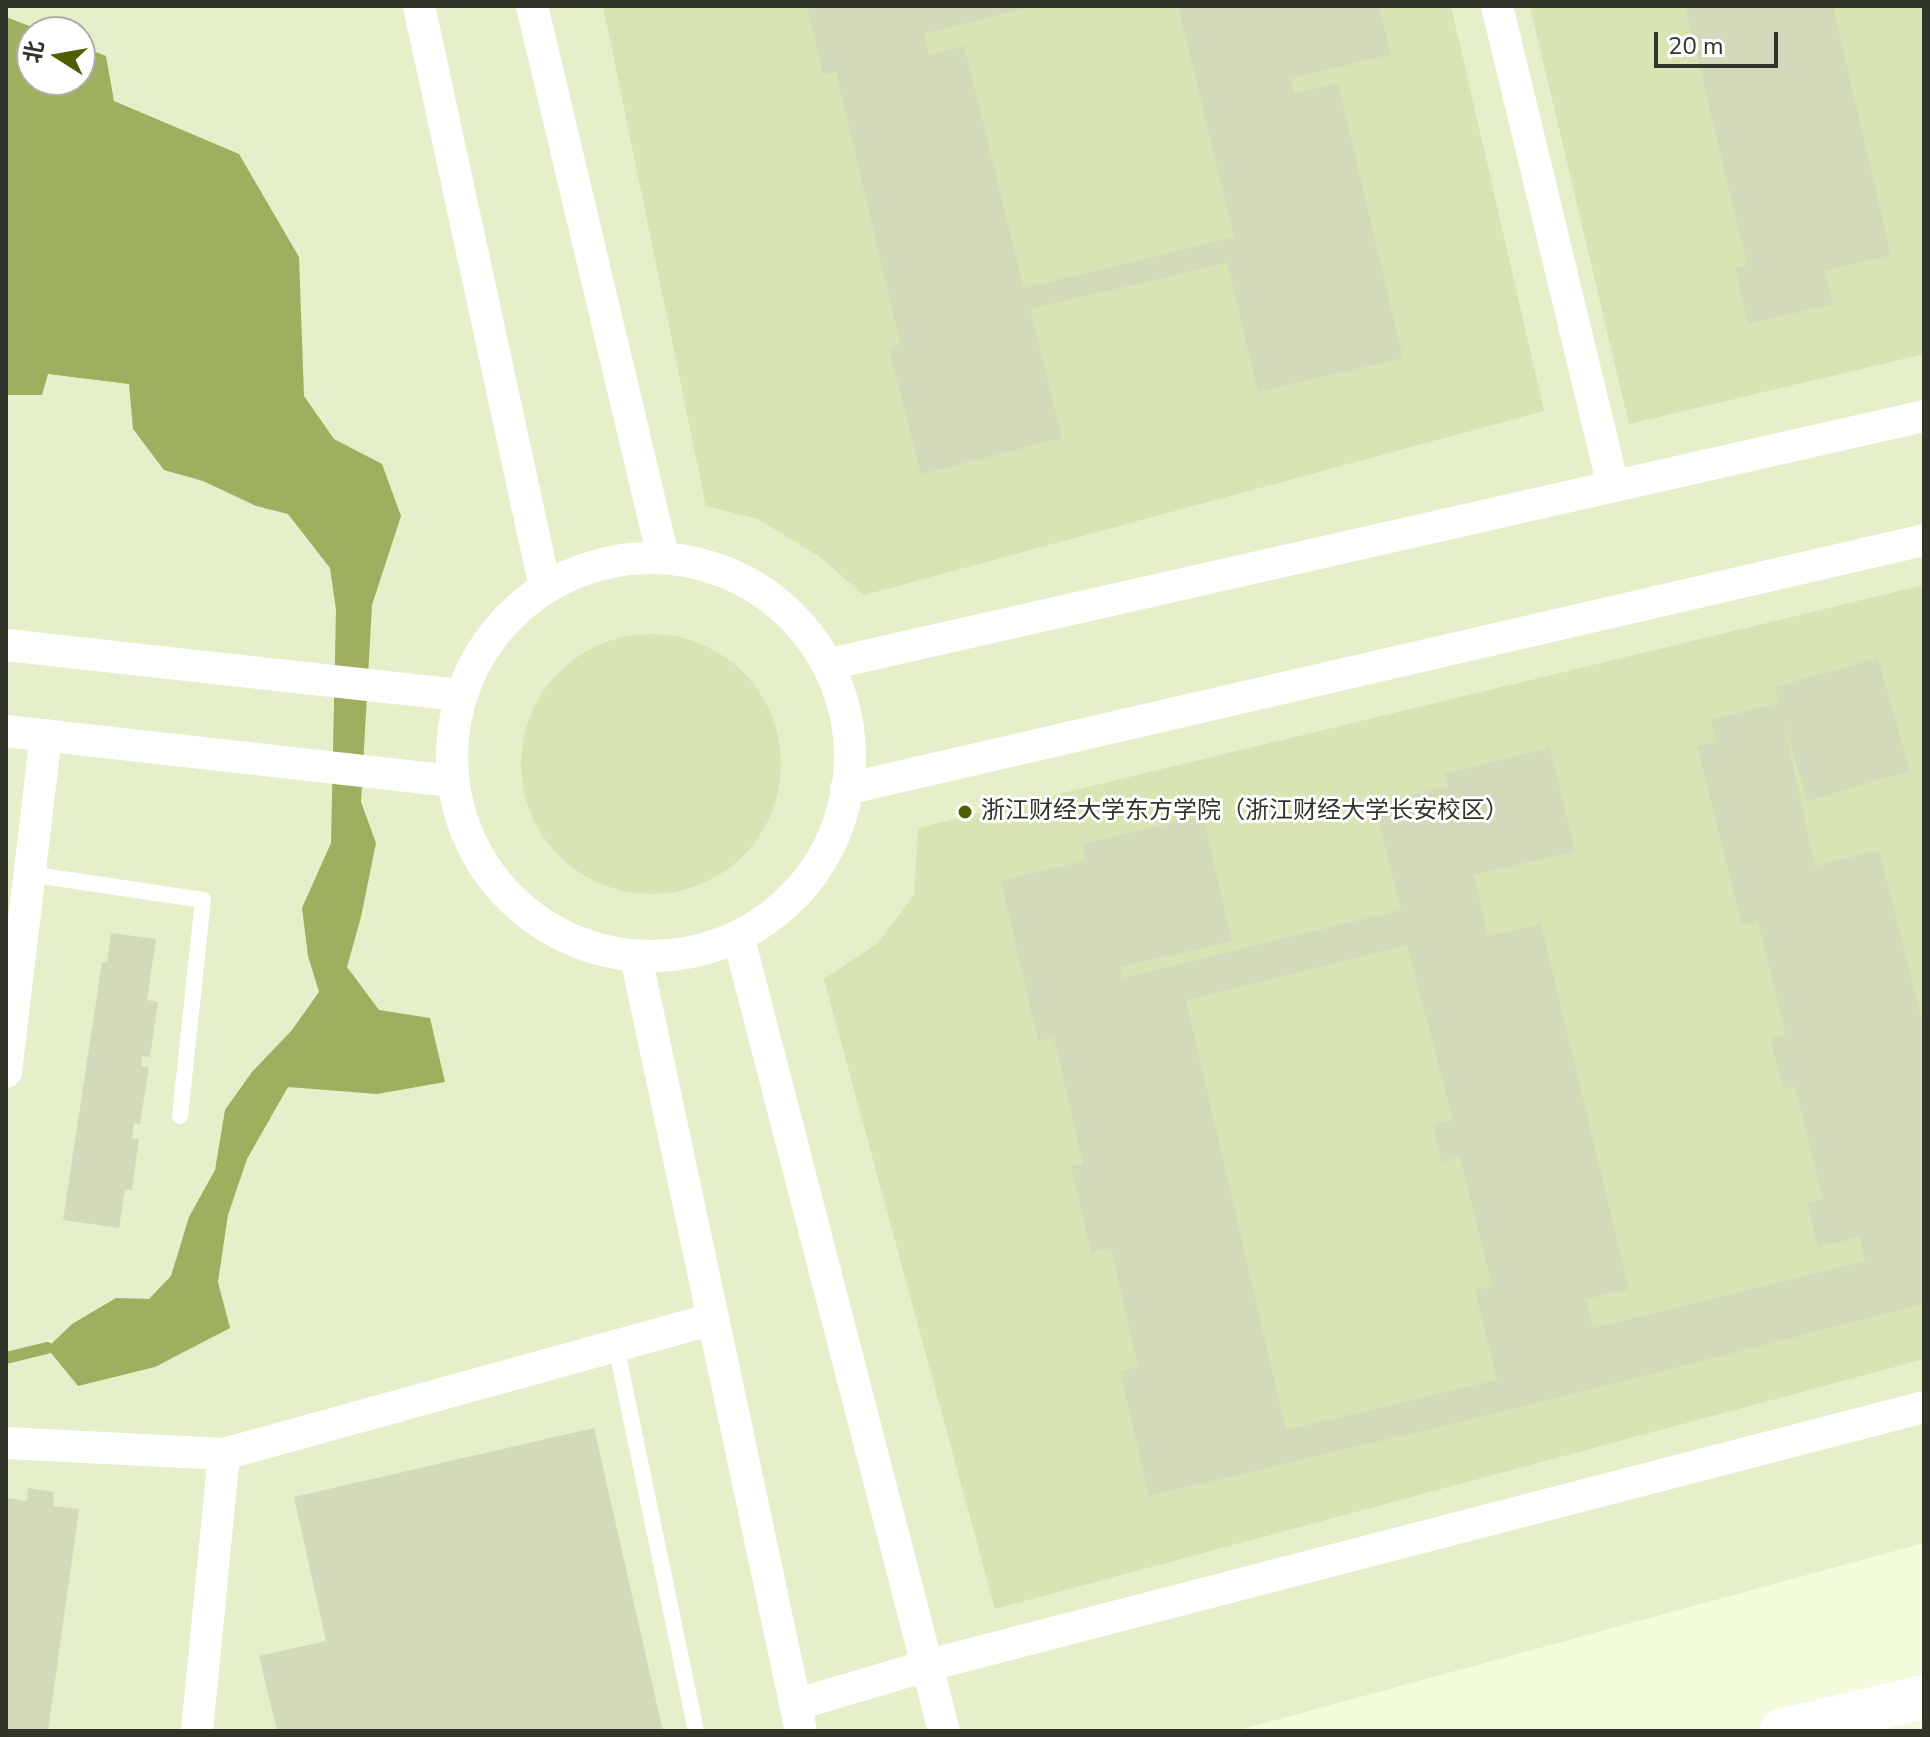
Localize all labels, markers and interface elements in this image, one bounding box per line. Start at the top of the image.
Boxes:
north arrow [16,16,96,96]
scale bar [1658,16,1782,66]
text: 20 m [1668,30,1724,62]
text: 北 [18,38,51,65]
place label: 浙江财经大学东方学院（浙江财经大学长安校区） [981,798,1509,826]
marker: 浙江财经大学东方学院（浙江财经大学长安校区） [956,803,974,821]

